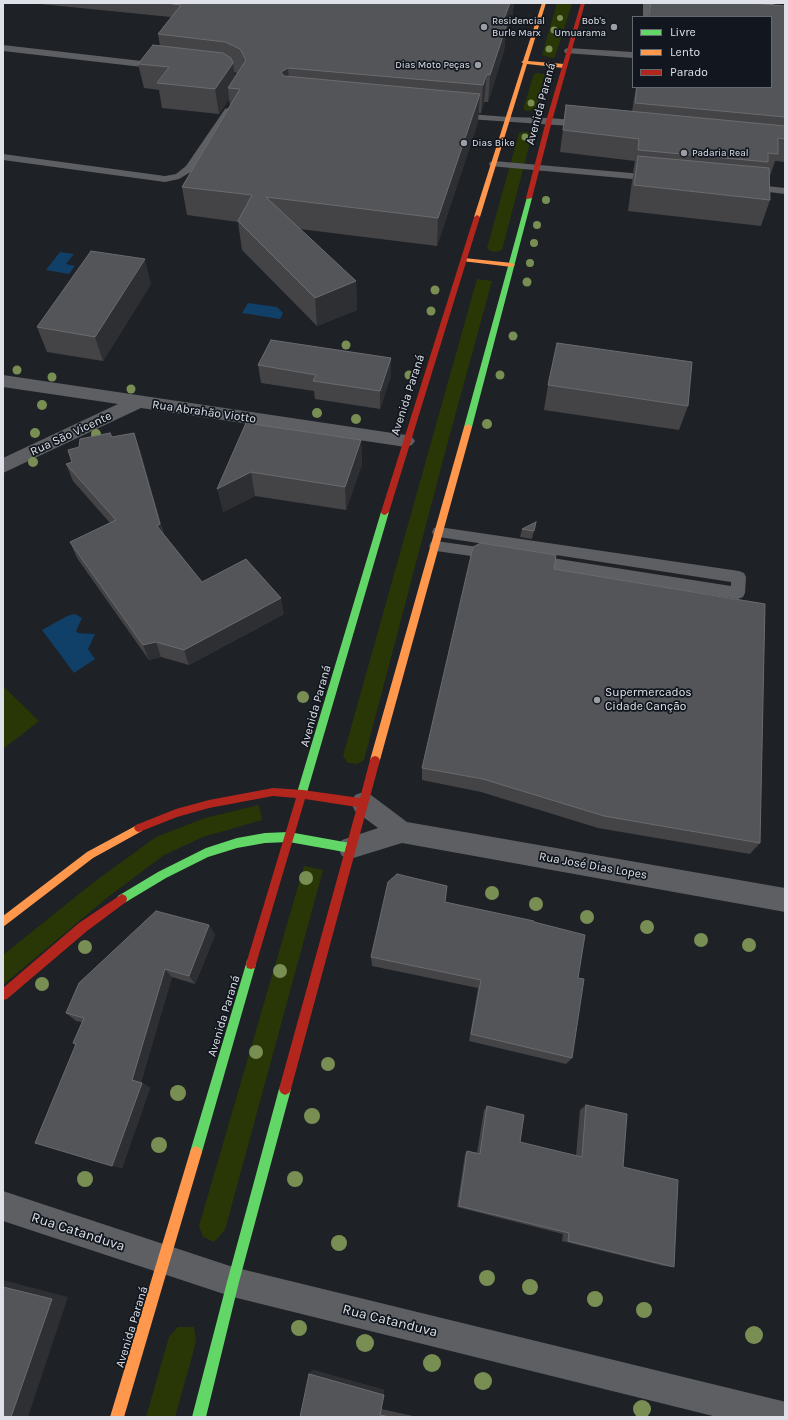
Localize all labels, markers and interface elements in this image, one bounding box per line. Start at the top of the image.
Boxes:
place label: Residencial Burle Marx [492,15,545,38]
place label: Bob's Umuarama [555,15,606,38]
legend [632,16,772,88]
marker: Residencial Burle Marx [479,22,489,32]
marker: Bob's Umuarama [609,22,619,32]
text: Livre [670,25,696,39]
text: Lento [670,45,700,59]
place label: Dias Moto Peças [395,59,470,71]
marker: Dias Moto Peças [473,60,483,70]
street label: Avenida Paraná [523,61,559,147]
text: Parado [670,65,708,79]
place label: Dias Bike [472,137,515,149]
marker: Dias Bike [459,138,469,148]
place label: Padaria Real [692,147,749,159]
marker: Padaria Real [679,148,689,158]
street label: Avenida Paraná [388,353,428,437]
street label: Rua Abrahão Viotto [151,398,257,426]
street label: Rua São Vicente [28,409,114,459]
street label: Avenida Paraná [297,664,335,748]
place label: Supermercados Cidade Canção [605,686,692,714]
marker: Supermercados Cidade Canção [592,695,602,705]
street label: Rua José Dias Lopes [538,849,648,883]
street label: Avenida Paraná [205,974,243,1058]
street label: Rua Catanduva [29,1209,127,1255]
street label: Avenida Paraná [113,1285,151,1369]
street label: Rua Catanduva [341,1301,439,1341]

